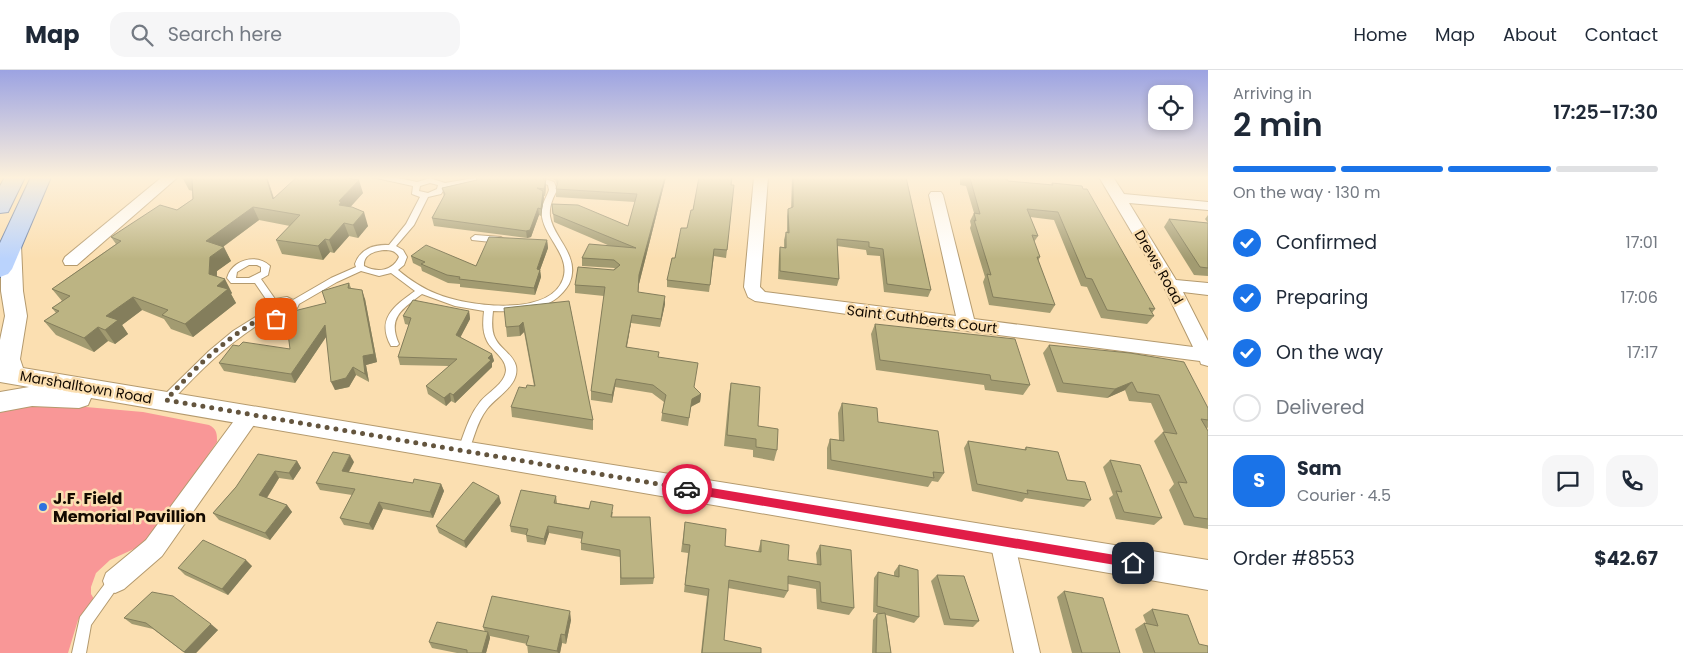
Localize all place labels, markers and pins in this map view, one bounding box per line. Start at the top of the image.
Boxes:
pin [255,298,297,340]
place label: J.F. Field Memorial Pavillion [53,487,206,528]
marker: J.F. Field Memorial Pavillion [37,501,49,513]
pin [1112,542,1154,584]

